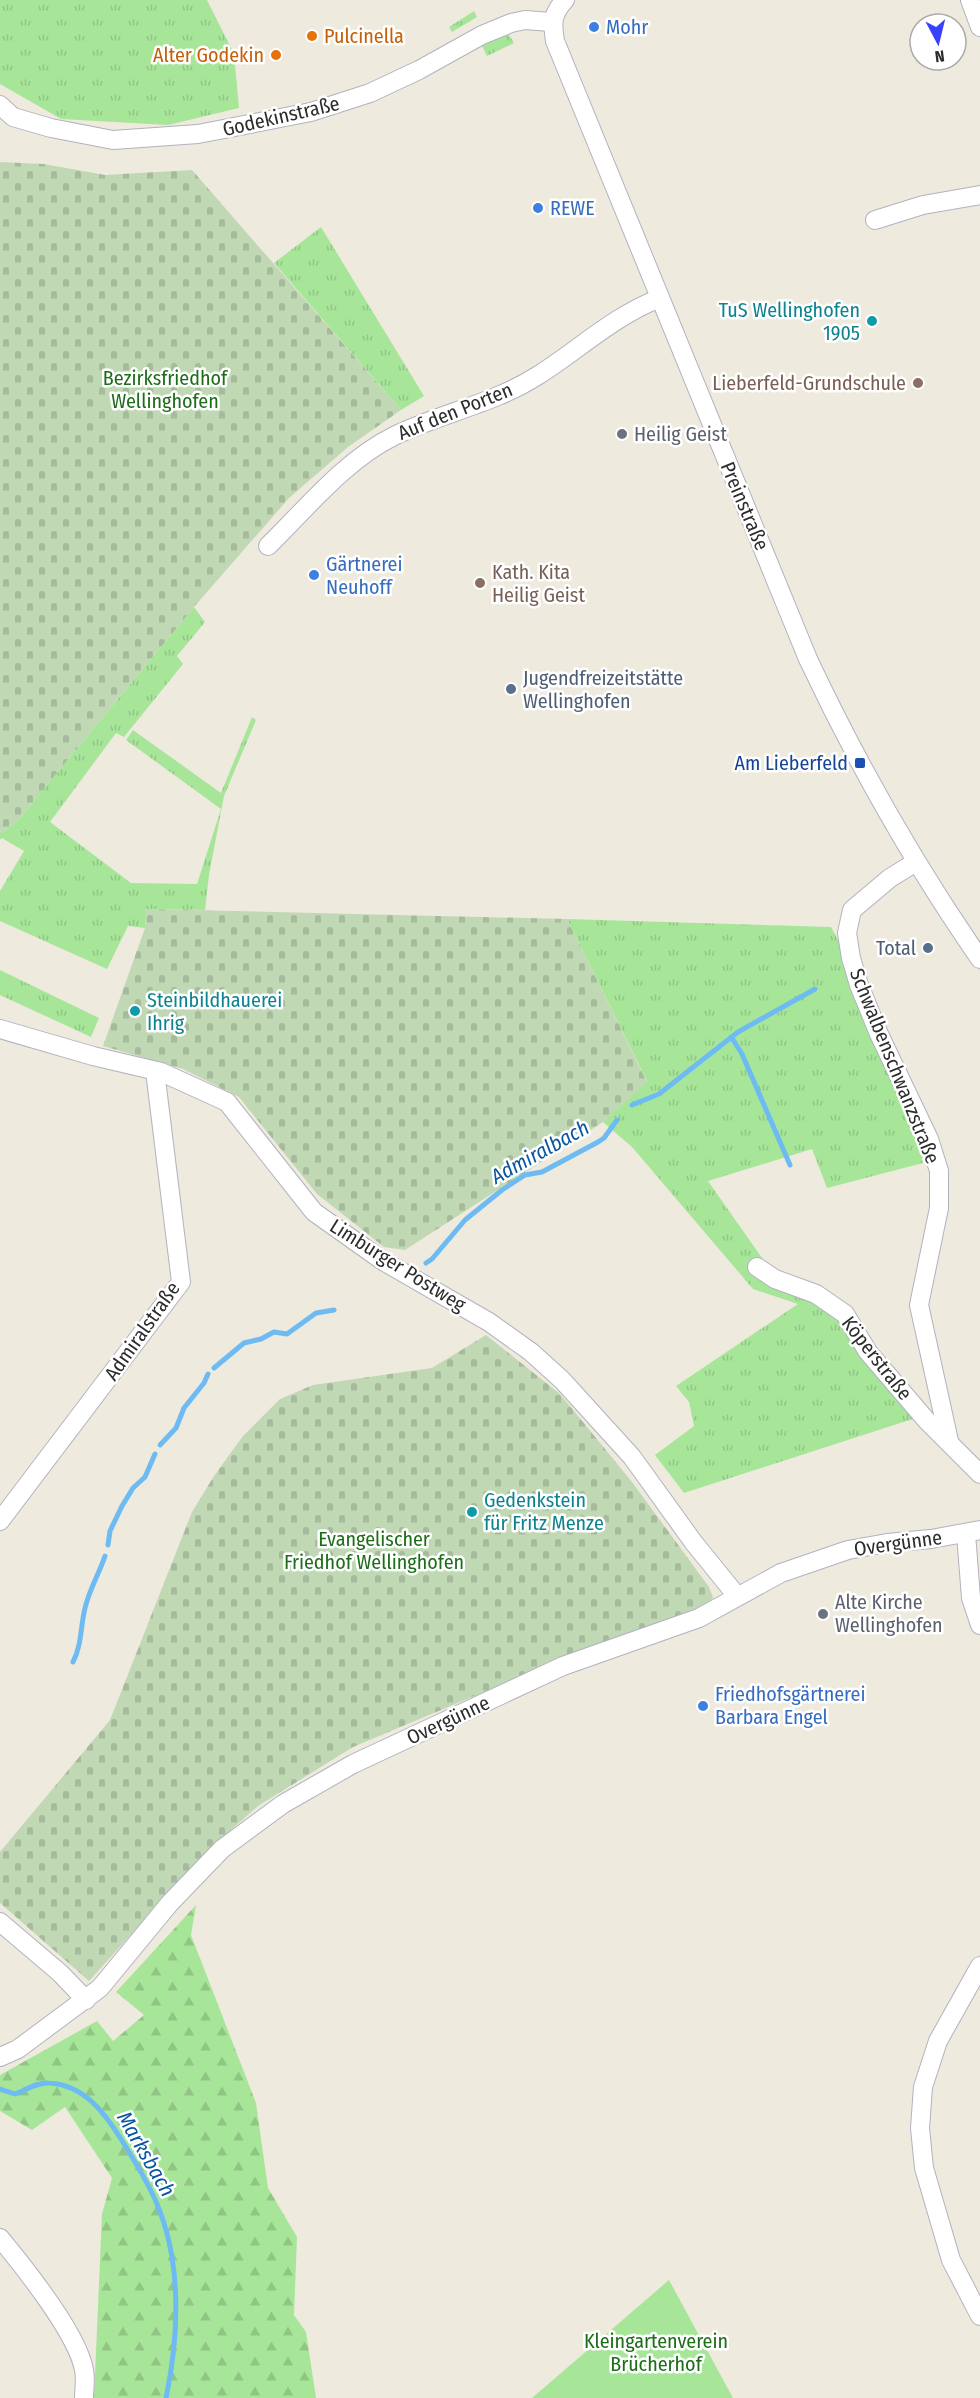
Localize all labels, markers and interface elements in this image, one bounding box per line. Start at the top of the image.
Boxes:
north arrow [908,12,968,72]
place label: Mohr [606,15,648,39]
marker: Mohr [587,20,601,34]
place label: Pulcinella [324,24,404,48]
marker: Pulcinella [305,29,319,43]
place label: Alter Godekin [153,43,264,67]
text: N [934,46,946,66]
marker: Alter Godekin [269,48,283,62]
street label: Godekinstraße [220,91,342,141]
place label: REWE [550,196,595,220]
marker: REWE [531,201,545,215]
place label: TuS Wellinghofen 1905 [719,298,860,345]
marker: TuS Wellinghofen 1905 [865,314,879,328]
park label: Bezirksfriedhof Wellinghofen [103,366,229,413]
place label: Lieberfeld-Grundschule [712,371,906,395]
marker: Lieberfeld-Grundschule [911,376,925,390]
street label: Auf den Porten [394,377,516,445]
place label: Heilig Geist [634,422,727,446]
marker: Heilig Geist [615,427,629,441]
street label: Preinstraße [716,458,774,554]
place label: Gärtnerei Neuhoff [326,552,403,599]
place label: Kath. Kita Heilig Geist [492,560,585,607]
marker: Gärtnerei Neuhoff [307,568,321,582]
marker: Kath. Kita Heilig Geist [473,576,487,590]
place label: Jugendfreizeitstätte Wellinghofen [523,666,683,713]
marker: Jugendfreizeitstätte Wellinghofen [504,682,518,696]
place label: Am Lieberfeld [734,751,848,775]
marker: Am Lieberfeld [853,756,867,770]
place label: Total [876,936,916,960]
marker: Total [921,941,935,955]
street label: Schwalbenschwanzstraße [845,965,945,1167]
place label: Steinbildhauerei Ihrig [147,988,282,1035]
marker: Steinbildhauerei Ihrig [128,1004,142,1018]
water label: Admiralbach [485,1114,594,1190]
street label: Limburger Postweg [326,1214,471,1317]
street label: Admiralstraße [99,1277,185,1385]
street label: Köperstraße [837,1311,917,1405]
place label: Gedenkstein für Fritz Menze [484,1488,604,1535]
marker: Gedenkstein für Fritz Menze [465,1505,479,1519]
street label: Overgünne [852,1525,944,1561]
park label: Evangelischer Friedhof Wellinghofen [284,1527,464,1574]
place label: Alte Kirche Wellinghofen [835,1590,943,1637]
marker: Alte Kirche Wellinghofen [816,1607,830,1621]
place label: Friedhofsgärtnerei Barbara Engel [715,1682,865,1729]
street label: Overgünne [403,1690,493,1750]
marker: Friedhofsgärtnerei Barbara Engel [696,1699,710,1713]
water label: Marksbach [111,2107,181,2201]
park label: Kleingartenverein Brücherhof [584,2329,728,2376]

